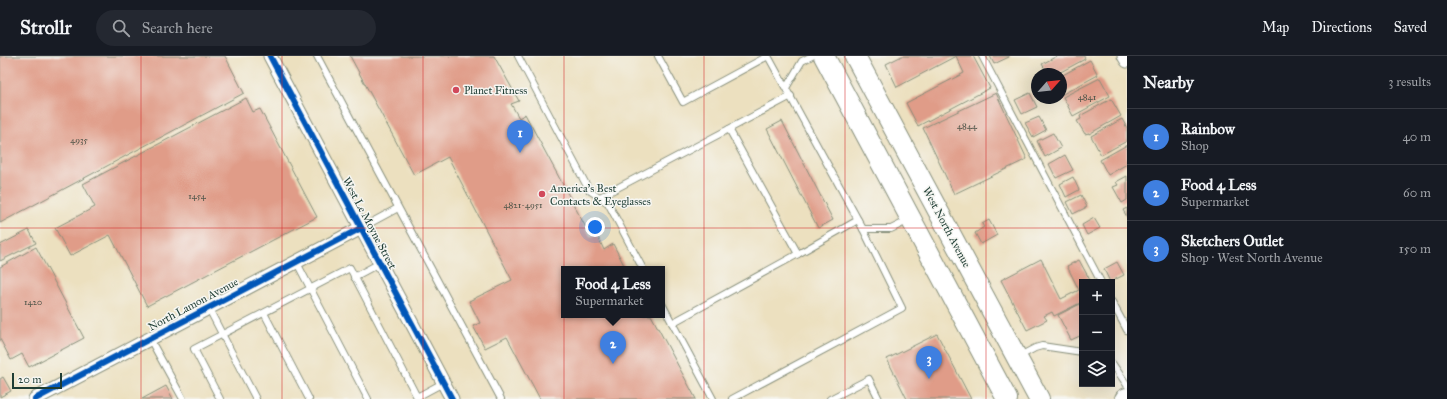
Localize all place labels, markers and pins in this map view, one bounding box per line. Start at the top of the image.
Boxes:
place label: Planet Fitness [464,84,527,97]
marker: Planet Fitness [451,85,461,95]
pin: 1 [507,120,533,153]
place label: America's Best Contacts & Eyeglasses [549,182,651,208]
marker: America's Best Contacts & Eyeglasses [537,189,547,199]
pin: 2 [600,331,626,364]
pin: 3 [916,346,942,379]

